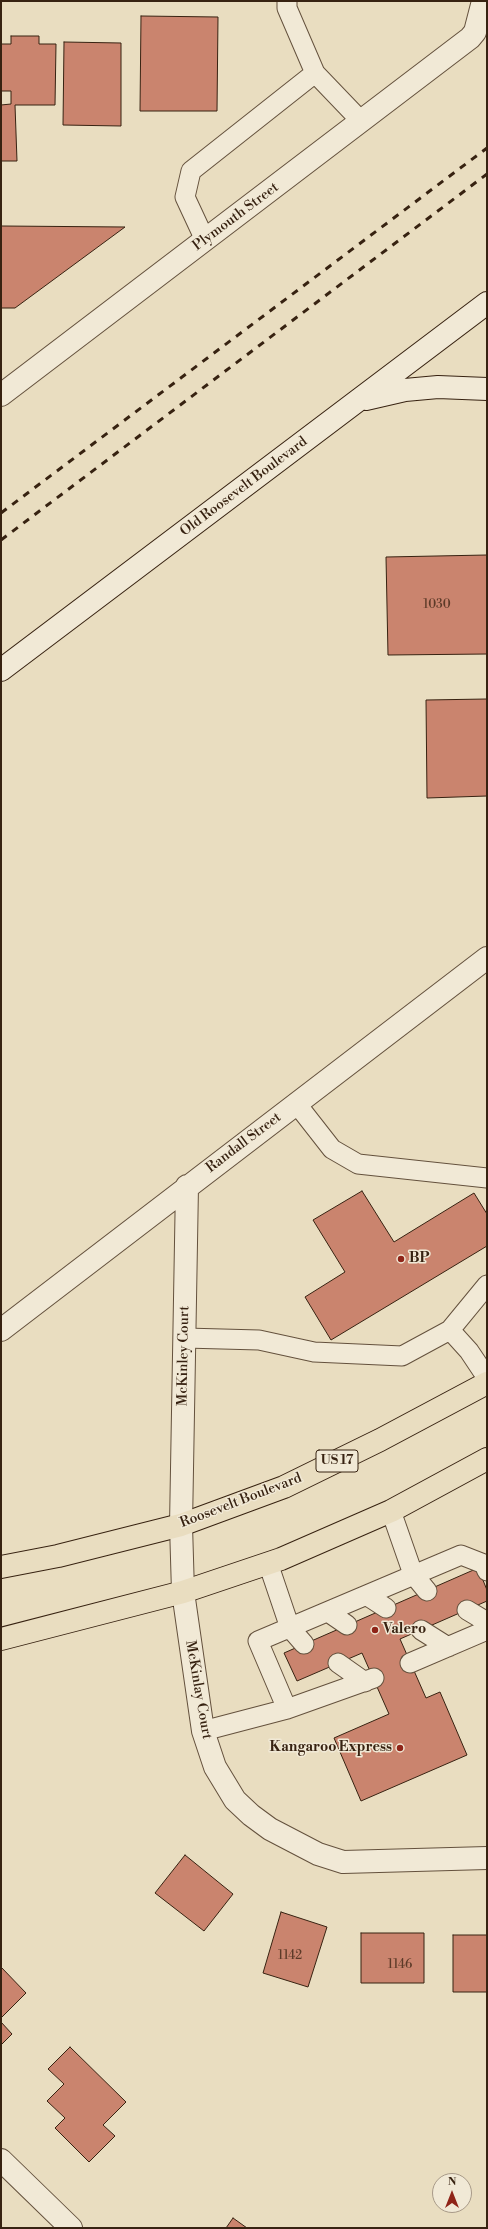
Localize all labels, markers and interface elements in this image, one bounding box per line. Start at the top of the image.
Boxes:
street label: Plymouth Street [190,179,282,255]
street label: Old Roosevelt Boulevard [177,434,311,540]
house number: 1030 [423,598,451,612]
street label: Randall Street [203,1109,285,1177]
place label: BP [409,1251,429,1267]
marker: BP [396,1254,406,1264]
street label: McKinley Court [175,1306,193,1406]
road number: US 17 [316,1450,358,1472]
street label: Roosevelt Boulevard [178,1470,304,1532]
place label: Valero [383,1622,426,1638]
marker: Valero [370,1625,380,1635]
street label: McKinlay Court [181,1639,215,1741]
place label: Kangaroo Express [270,1740,392,1756]
marker: Kangaroo Express [395,1743,405,1753]
house number: 1142 [278,1949,302,1963]
house number: 1146 [388,1958,412,1972]
north arrow [432,2173,472,2213]
text: N [448,2175,456,2189]

